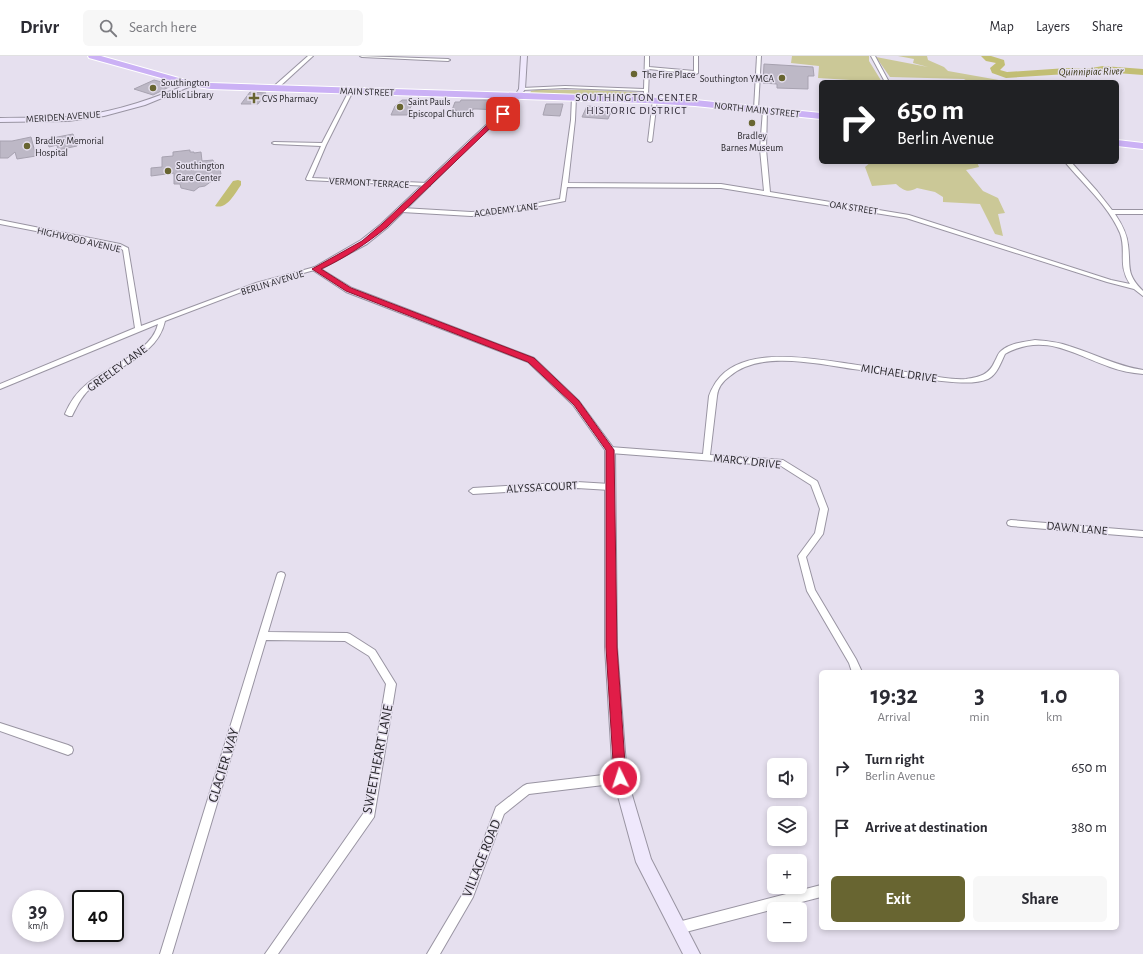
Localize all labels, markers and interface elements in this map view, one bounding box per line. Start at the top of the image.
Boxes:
search box [83,10,363,46]
icon: search [97,17,119,39]
text: Drivr [20,18,59,37]
text: Search here [129,20,197,35]
text: Map [989,20,1014,34]
text: Layers [1036,20,1070,34]
text: Share [1092,20,1123,34]
water label: Quinnipiac River [1059,65,1124,79]
marker: The Fire Place [629,69,639,79]
place label: The Fire Place [642,70,696,80]
marker: Southington YMCA [777,73,787,83]
place label: Southington YMCA [700,74,774,84]
place label: Southington Public Library [161,78,214,100]
marker: Southington Public Library [148,83,158,93]
street label: MAIN STREET [340,86,394,98]
district label: SOUTHINGTON CENTER HISTORIC DISTRICT [575,92,699,116]
marker: CVS Pharmacy [249,93,259,103]
place label: CVS Pharmacy [262,94,319,104]
icon: right [831,96,883,148]
place label: Saint Pauls Episcopal Church [408,97,474,119]
pin [486,97,520,131]
text: 650 m [897,97,964,125]
street label: NORTH MAIN STREET [714,101,800,119]
marker: Saint Pauls Episcopal Church [395,102,405,112]
icon: arrive [492,103,514,125]
street label: MERIDEN AVENUE [25,109,101,125]
marker: Bradley Barnes Museum [747,118,757,128]
text: Berlin Avenue [897,130,994,148]
place label: Bradley Barnes Museum [721,131,783,153]
place label: Bradley Memorial Hospital [35,136,104,158]
marker: Bradley Memorial Hospital [22,141,32,151]
place label: Southington Care Center [176,161,224,183]
marker: Southington Care Center [163,166,173,176]
street label: VERMONT TERRACE [329,176,409,190]
street label: OAK STREET [829,199,879,217]
street label: ACADEMY LANE [474,201,539,219]
street label: HIGHWOOD AVENUE [36,225,122,255]
street label: BERLIN AVENUE [240,269,305,297]
street label: GREELEY LANE [85,342,149,394]
street label: MICHAEL DRIVE [860,362,938,384]
street label: MARCY DRIVE [713,452,781,471]
street label: ALYSSA COURT [506,479,578,495]
street label: DAWN LANE [1046,519,1108,537]
text: 19:32 [870,684,918,708]
text: 3 [974,684,985,708]
text: 1.0 [1041,684,1068,708]
street label: SWEETHEART LANE [361,703,395,815]
text: Arrival [877,711,911,724]
text: min [969,711,990,724]
text: km [1046,711,1062,724]
street label: GLACIER WAY [206,726,242,804]
text: Turn right [865,752,924,767]
position arrow [599,757,641,799]
icon: right [831,757,853,779]
map controls [767,758,807,942]
button: sound [767,758,807,798]
text: 650 m [1071,760,1107,775]
text: Berlin Avenue [865,770,935,783]
button: layers [767,806,807,846]
icon: arrive [831,817,853,839]
street label: VILLAGE ROAD [460,818,504,899]
text: Arrive at destination [865,820,988,835]
text: 380 m [1071,820,1107,835]
button: + [767,854,807,894]
button: Exit [831,876,965,922]
button: Share [973,876,1107,922]
speed limit sign: 40 [72,890,124,942]
text: 39 [29,901,47,921]
button: − [767,902,807,942]
text: km/h [28,921,48,931]

